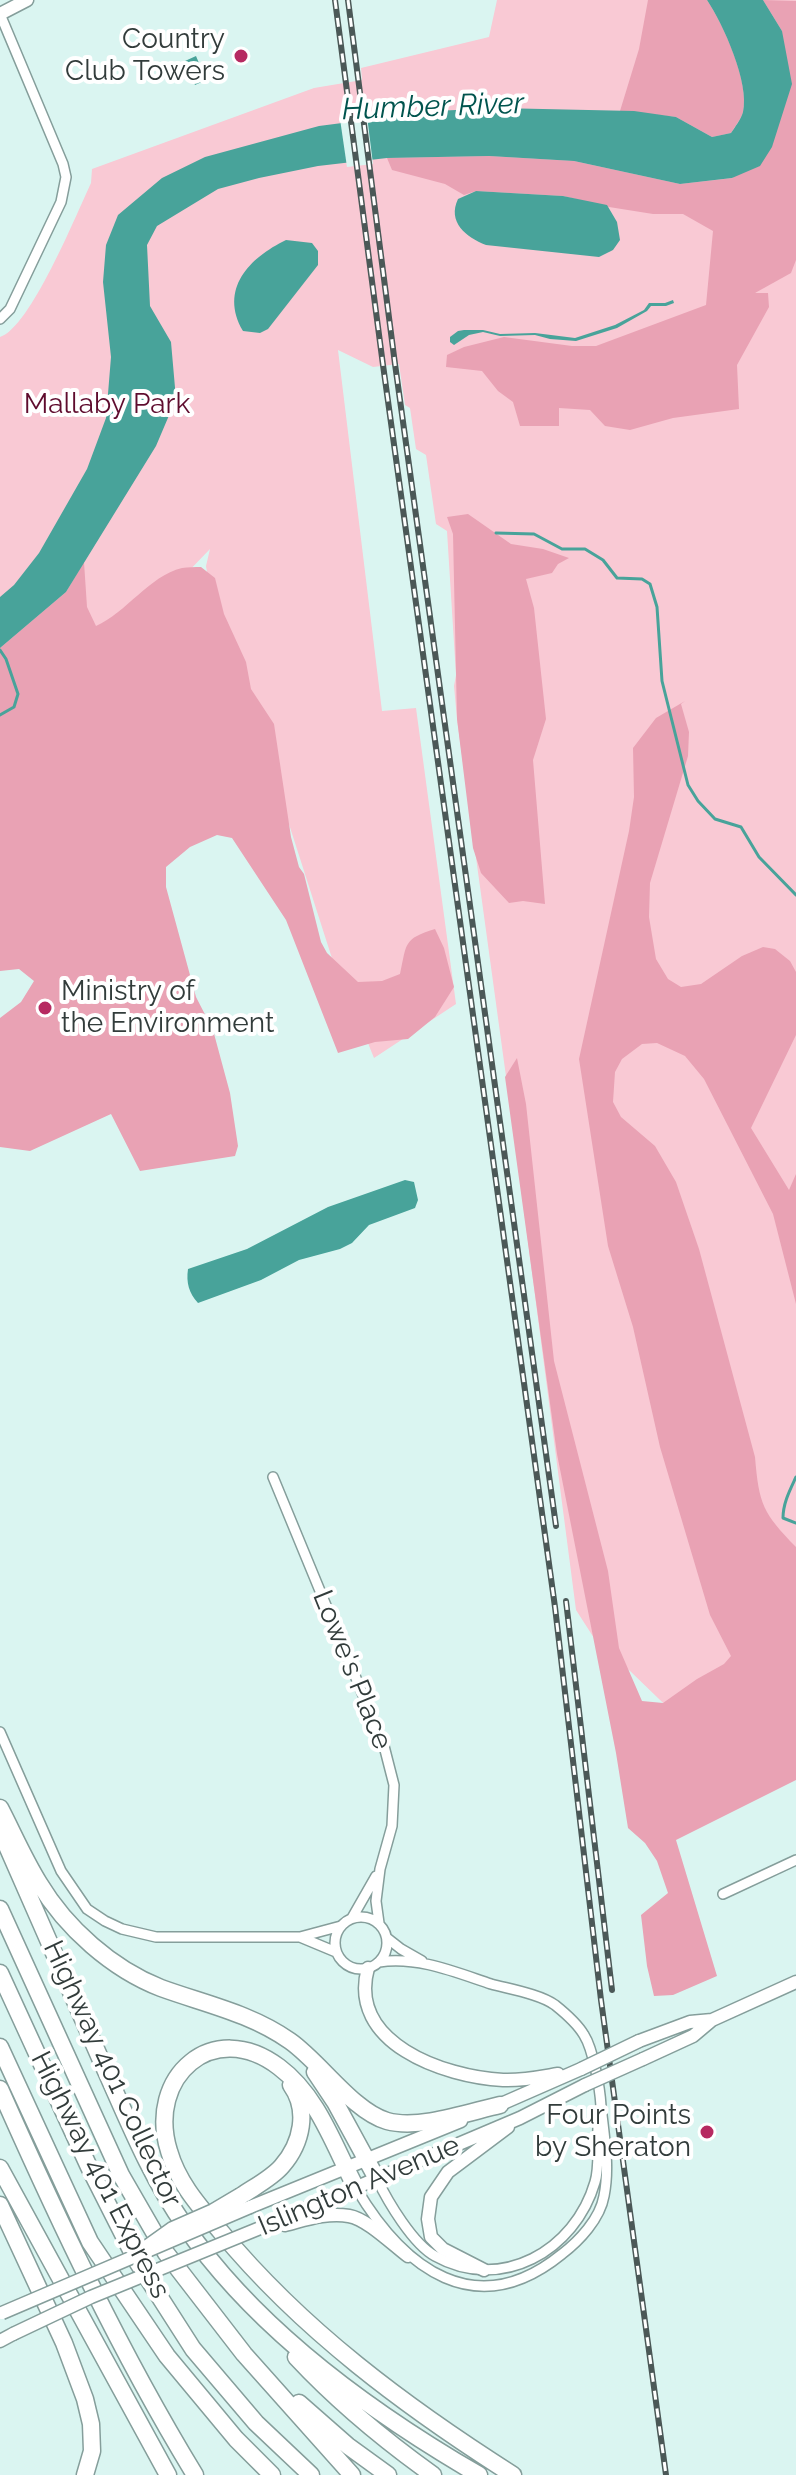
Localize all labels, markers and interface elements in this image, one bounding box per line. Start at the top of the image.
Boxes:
place label: Country Club Towers [65,23,225,89]
marker: Country Club Towers [232,47,250,65]
water label: Humber River [341,86,525,128]
park label: Mallaby Park [24,388,190,422]
place label: Ministry of the Environment [61,975,274,1041]
marker: Ministry of the Environment [36,999,54,1017]
street label: Lowe's Place [305,1586,399,1754]
street label: Highway 401 Collector [36,1936,188,2212]
street label: Highway 401 Express [23,2046,177,2304]
place label: Four Points by Sheraton [535,2099,691,2165]
marker: Four Points by Sheraton [698,2123,716,2141]
street label: Islington Avenue [253,2128,465,2244]

